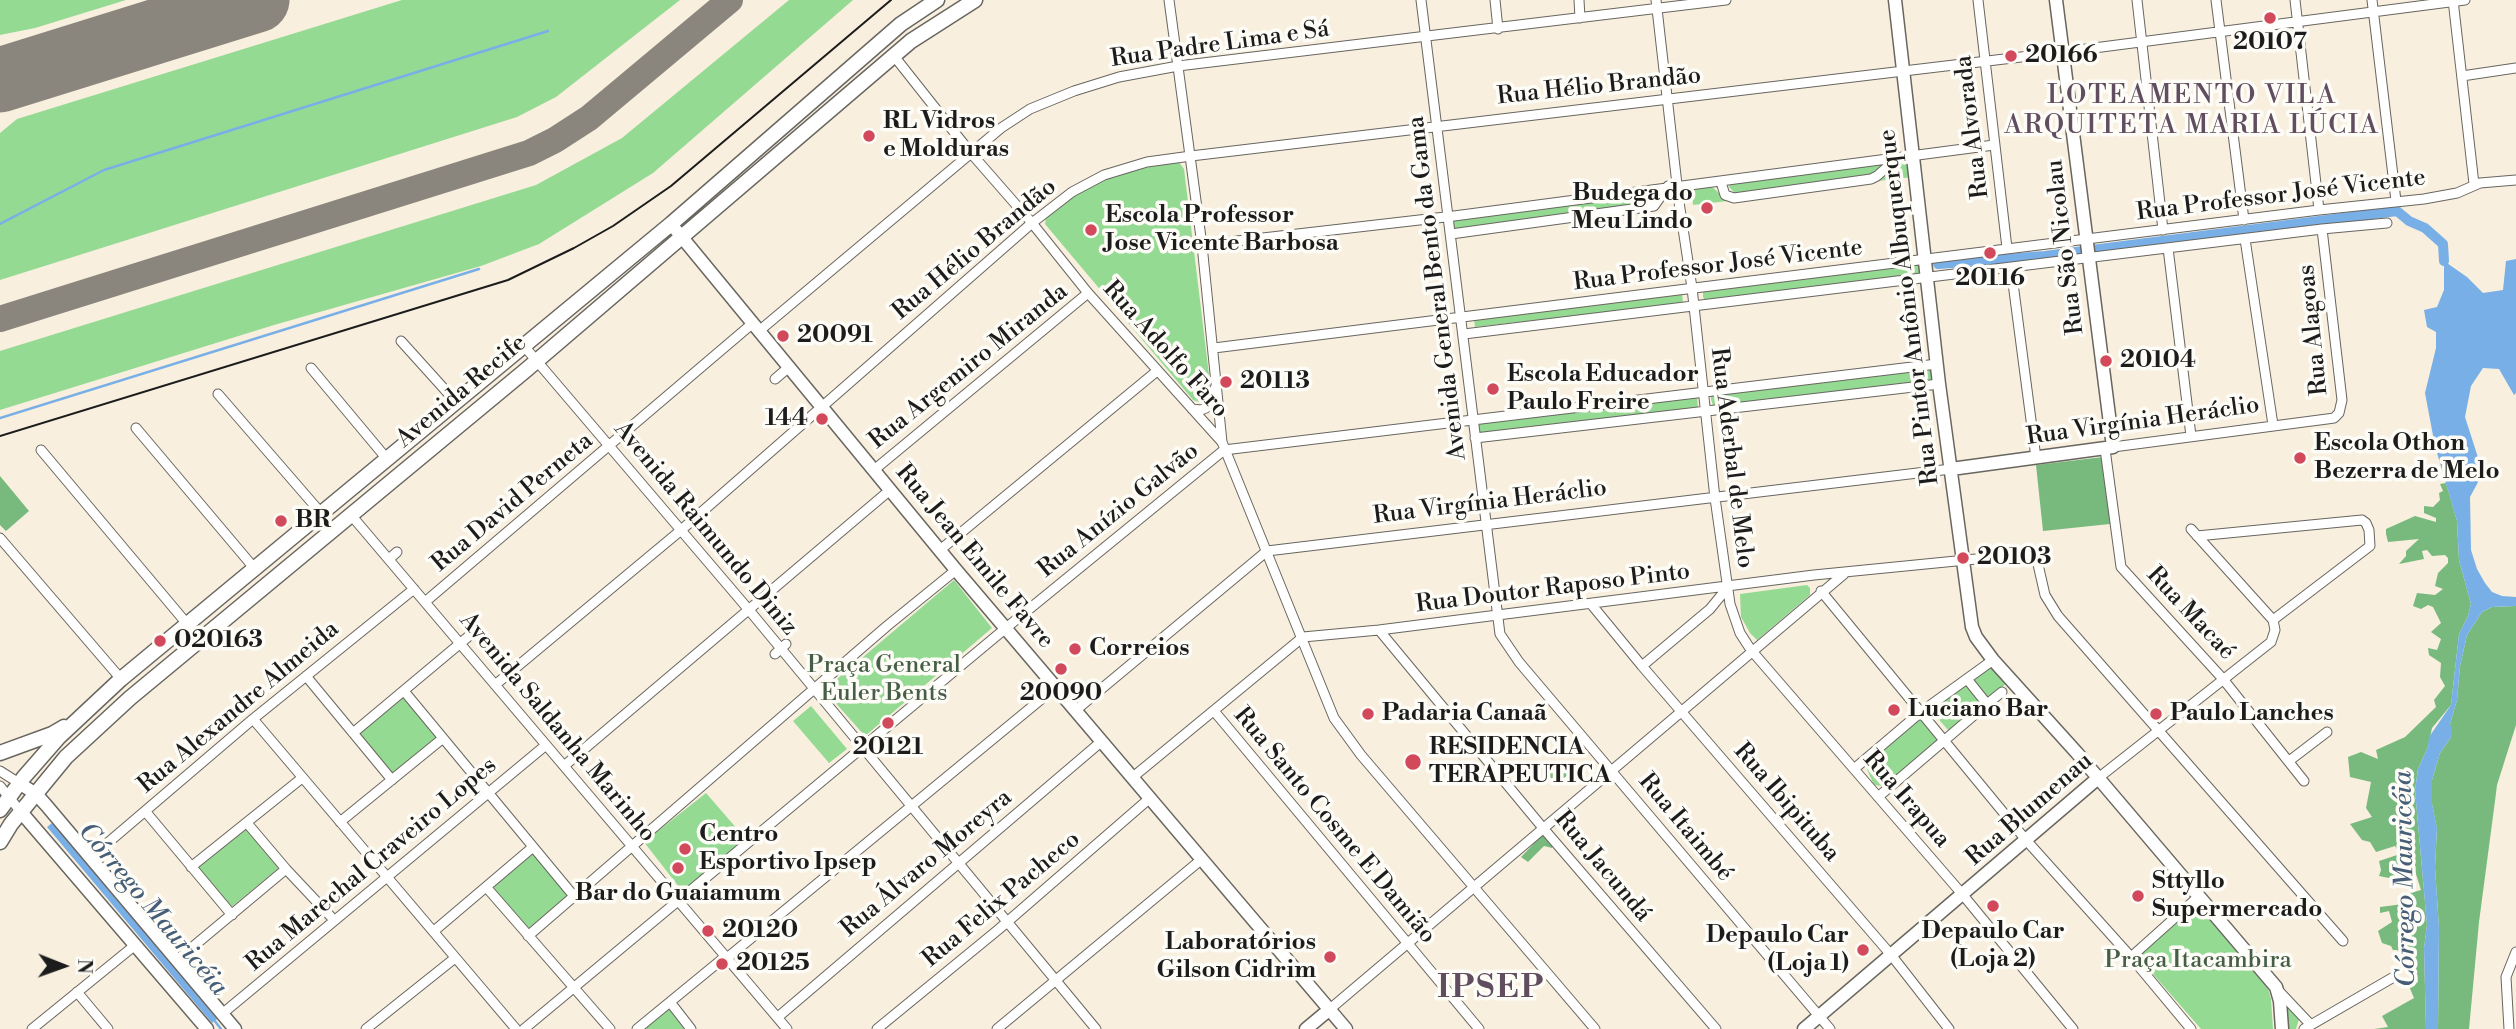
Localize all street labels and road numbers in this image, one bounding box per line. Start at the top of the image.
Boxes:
street label: Rua Padre Lima e Sá [1109,15,1331,75]
street label: Rua Alvorada [1950,54,1996,200]
street label: Rua Hélio Brandão [1496,62,1702,112]
street label: Avenida General Bento da Gama [1403,114,1473,462]
street label: Rua Pintor Antônio Albuquerque [1874,127,1946,487]
street label: Rua São Nicolau [2041,158,2091,336]
street label: Rua Professor José Vicente [2135,164,2427,228]
street label: Rua Hélio Brandão [887,173,1063,327]
street label: Rua Professor José Vicente [1572,234,1864,298]
street label: Rua Alagoas [2293,263,2335,397]
street label: Rua Adolfo Faro [1096,276,1234,424]
street label: Rua Argemiro Miranda [864,278,1074,456]
street label: Avenida Recife [391,329,533,455]
street label: Rua Aderbal de Melo [1703,346,1759,570]
street label: Rua Virgínia Heráclio [2025,391,2261,453]
street label: Avenida Raimundo Diniz [607,416,803,642]
street label: Rua David Perneta [427,427,599,579]
street label: Rua Anízio Galvão [1033,437,1205,585]
street label: Rua Jean Emile Favre [889,459,1059,655]
street label: Rua Virgínia Heráclio [1372,474,1608,532]
street label: Rua Doutor Raposo Pinto [1414,558,1692,620]
street label: Rua Macaé [2140,561,2240,667]
street label: Avenida Saldanha Marinho [453,607,661,849]
street label: Rua Alexandre Almeida [133,616,345,800]
street label: Rua Santo Cosme E Damião [1227,702,1441,950]
street label: Rua Ibipituba [1727,738,1845,868]
street label: Rua Irapua [1856,746,1956,854]
street label: Rua Blumenau [1961,747,2099,873]
street label: Rua Marechal Craveiro Lopes [241,752,503,978]
street label: Rua Itaimbé [1631,768,1739,888]
street label: Rua Álvaro Moreyra [836,784,1018,944]
street label: Rua Jacundá [1547,806,1657,928]
street label: Rua Felix Pacheco [917,826,1087,974]

